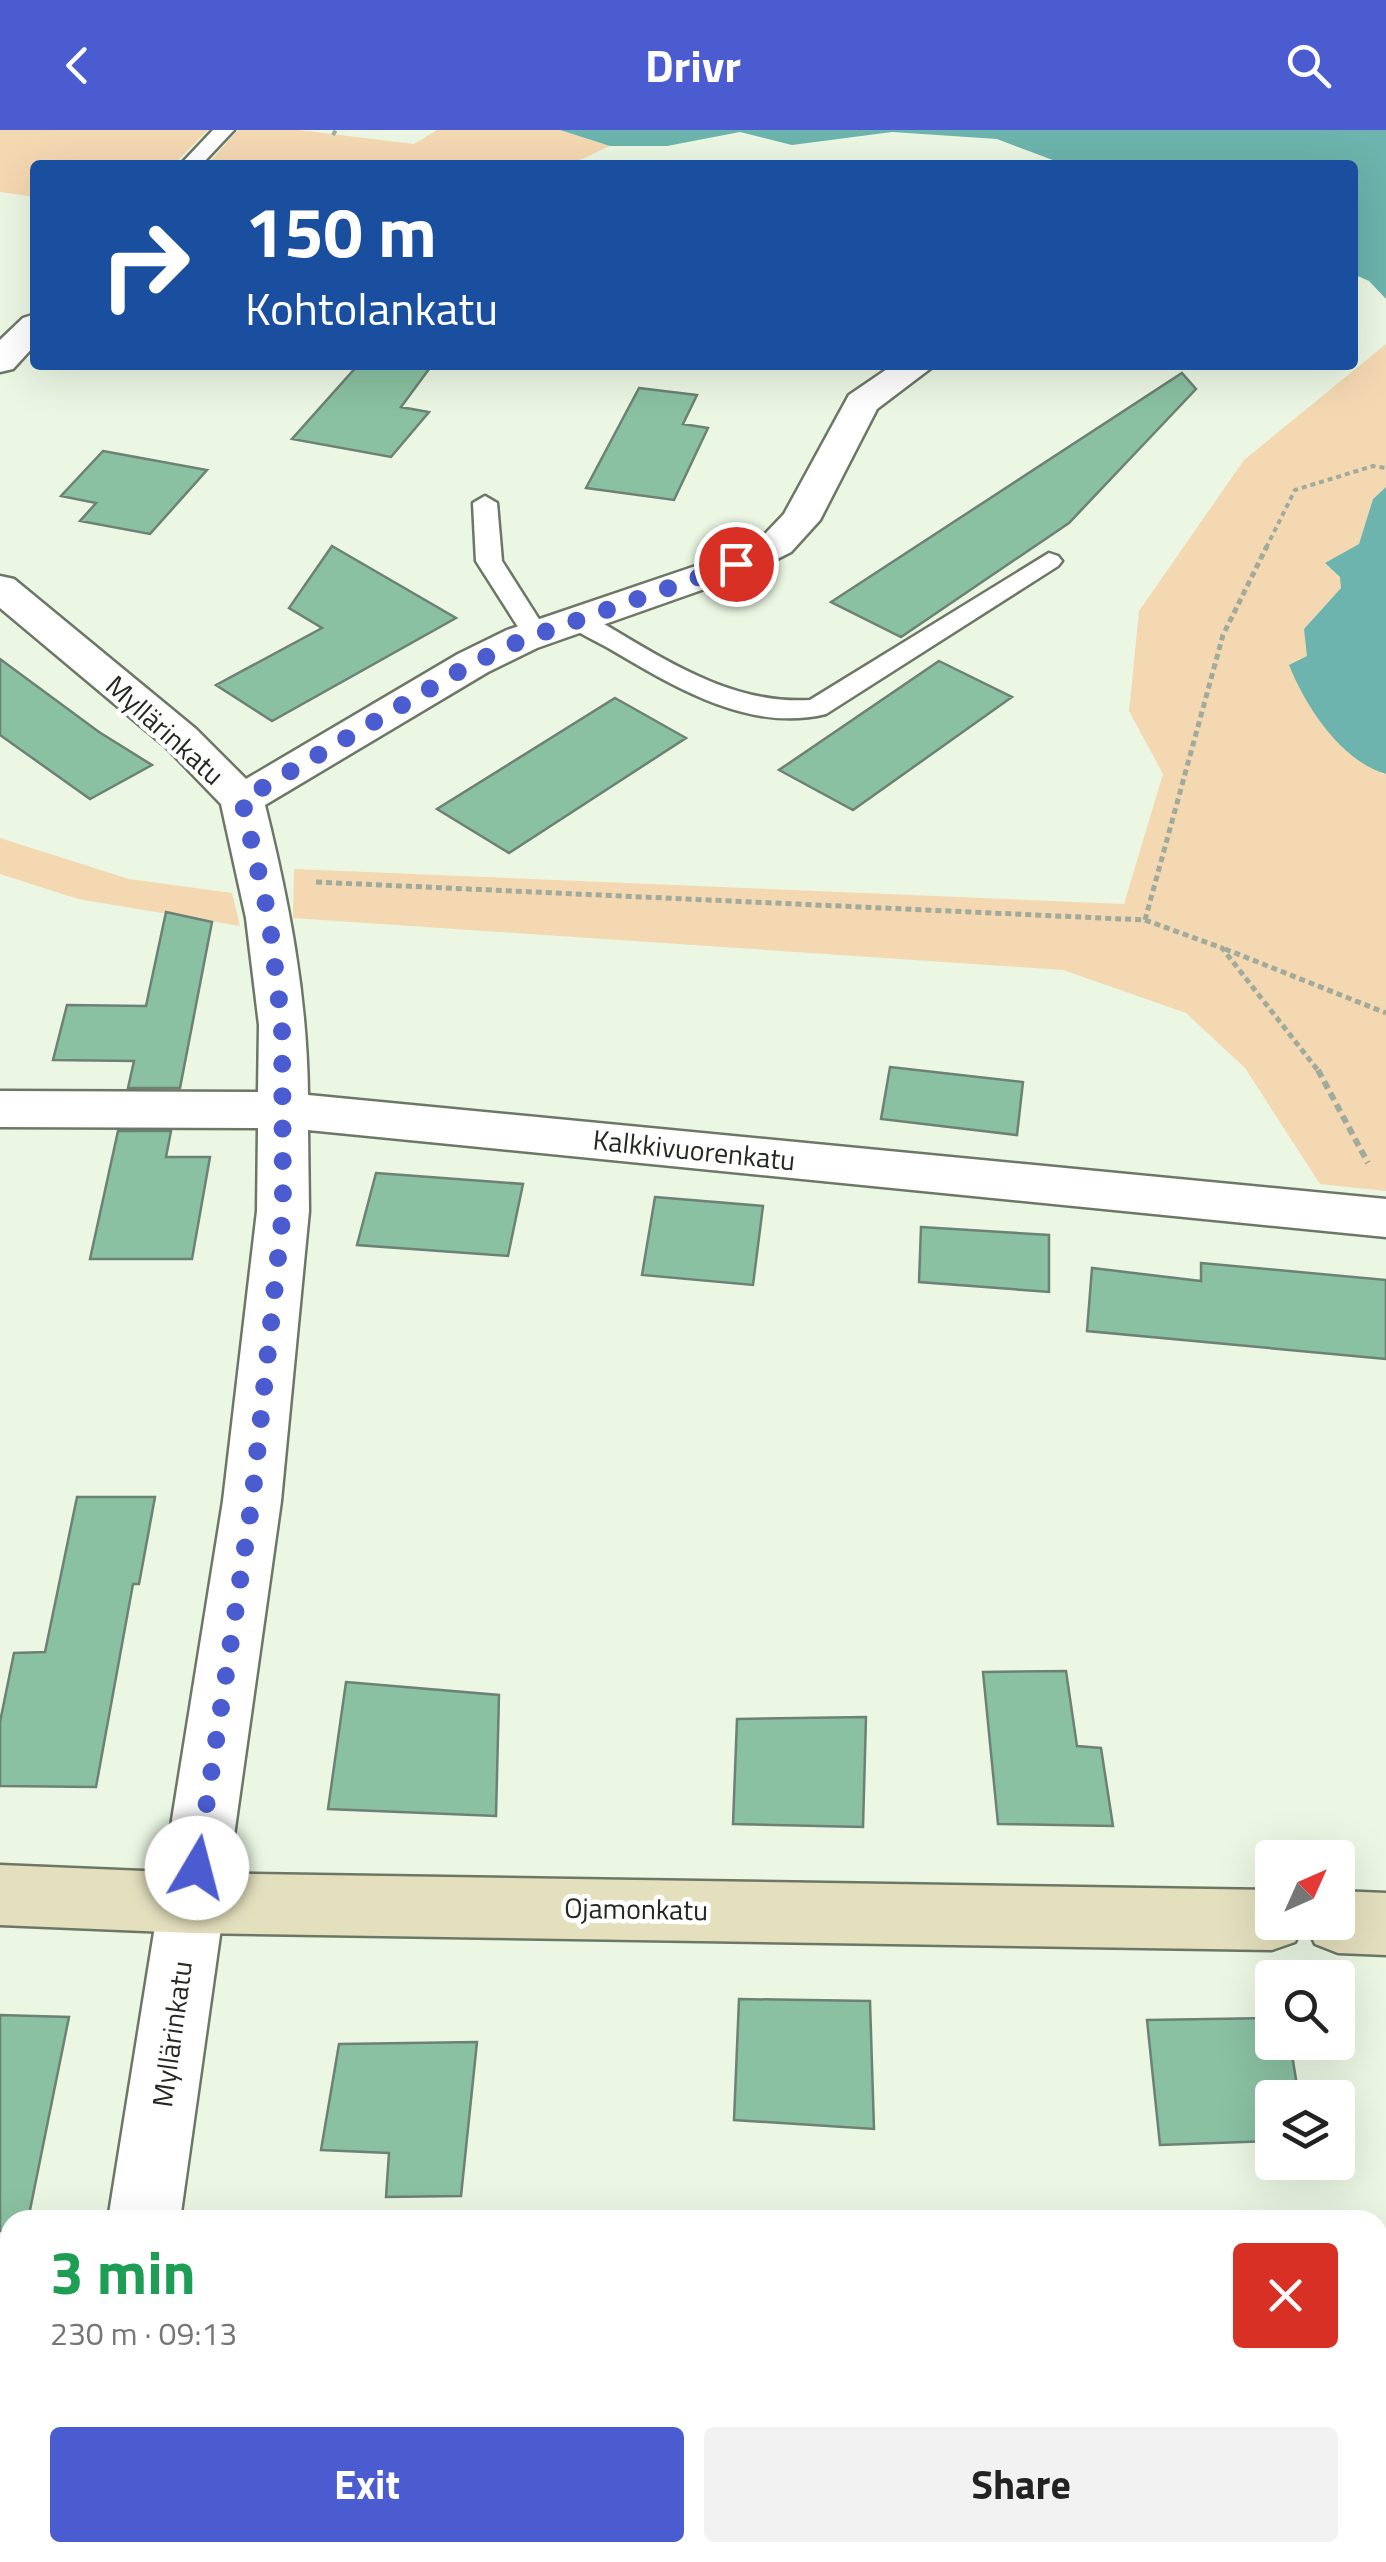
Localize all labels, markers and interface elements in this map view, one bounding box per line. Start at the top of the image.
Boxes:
text: Drivr [645,31,741,99]
icon: back [50,38,105,93]
icon: search [1281,38,1336,93]
text: 150 m [245,178,437,284]
icon: right [80,200,210,330]
text: Kohtolankatu [245,274,498,342]
pin [694,522,779,607]
icon: arrive [709,537,764,592]
street label: Myllärinkatu [96,664,234,795]
street label: Kalkkivuorenkatu [591,1118,797,1182]
position arrow [145,1816,249,1920]
north arrow [1255,1840,1355,1940]
map controls [1255,1840,1355,2180]
street label: Ojamonkatu [564,1886,708,1931]
street label: Myllärinkatu [140,1958,203,2110]
button: search [1255,1960,1355,2060]
button: layers [1255,2080,1355,2180]
text: 3 min [50,2226,196,2317]
button: close [1233,2243,1338,2348]
text: 230 m · 09:13 [50,2309,237,2357]
button: Exit [50,2427,684,2542]
button: Share [704,2427,1338,2542]

